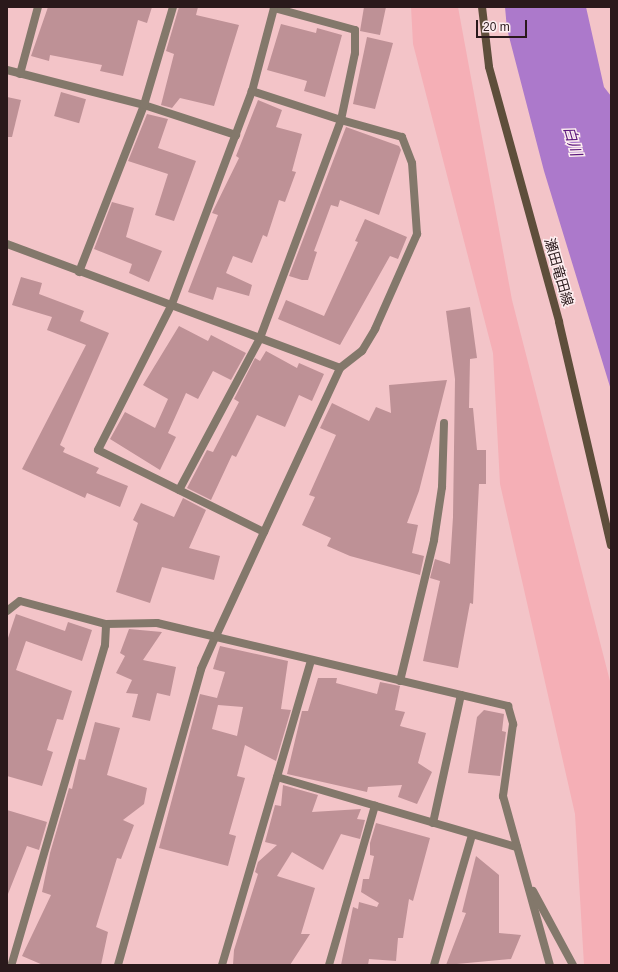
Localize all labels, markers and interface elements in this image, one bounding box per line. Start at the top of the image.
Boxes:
scale bar [478,12,529,38]
text: 20 m [483,20,510,34]
water label: 白川 [560,124,586,158]
street label: 瀬田竜田線 [541,236,577,308]

